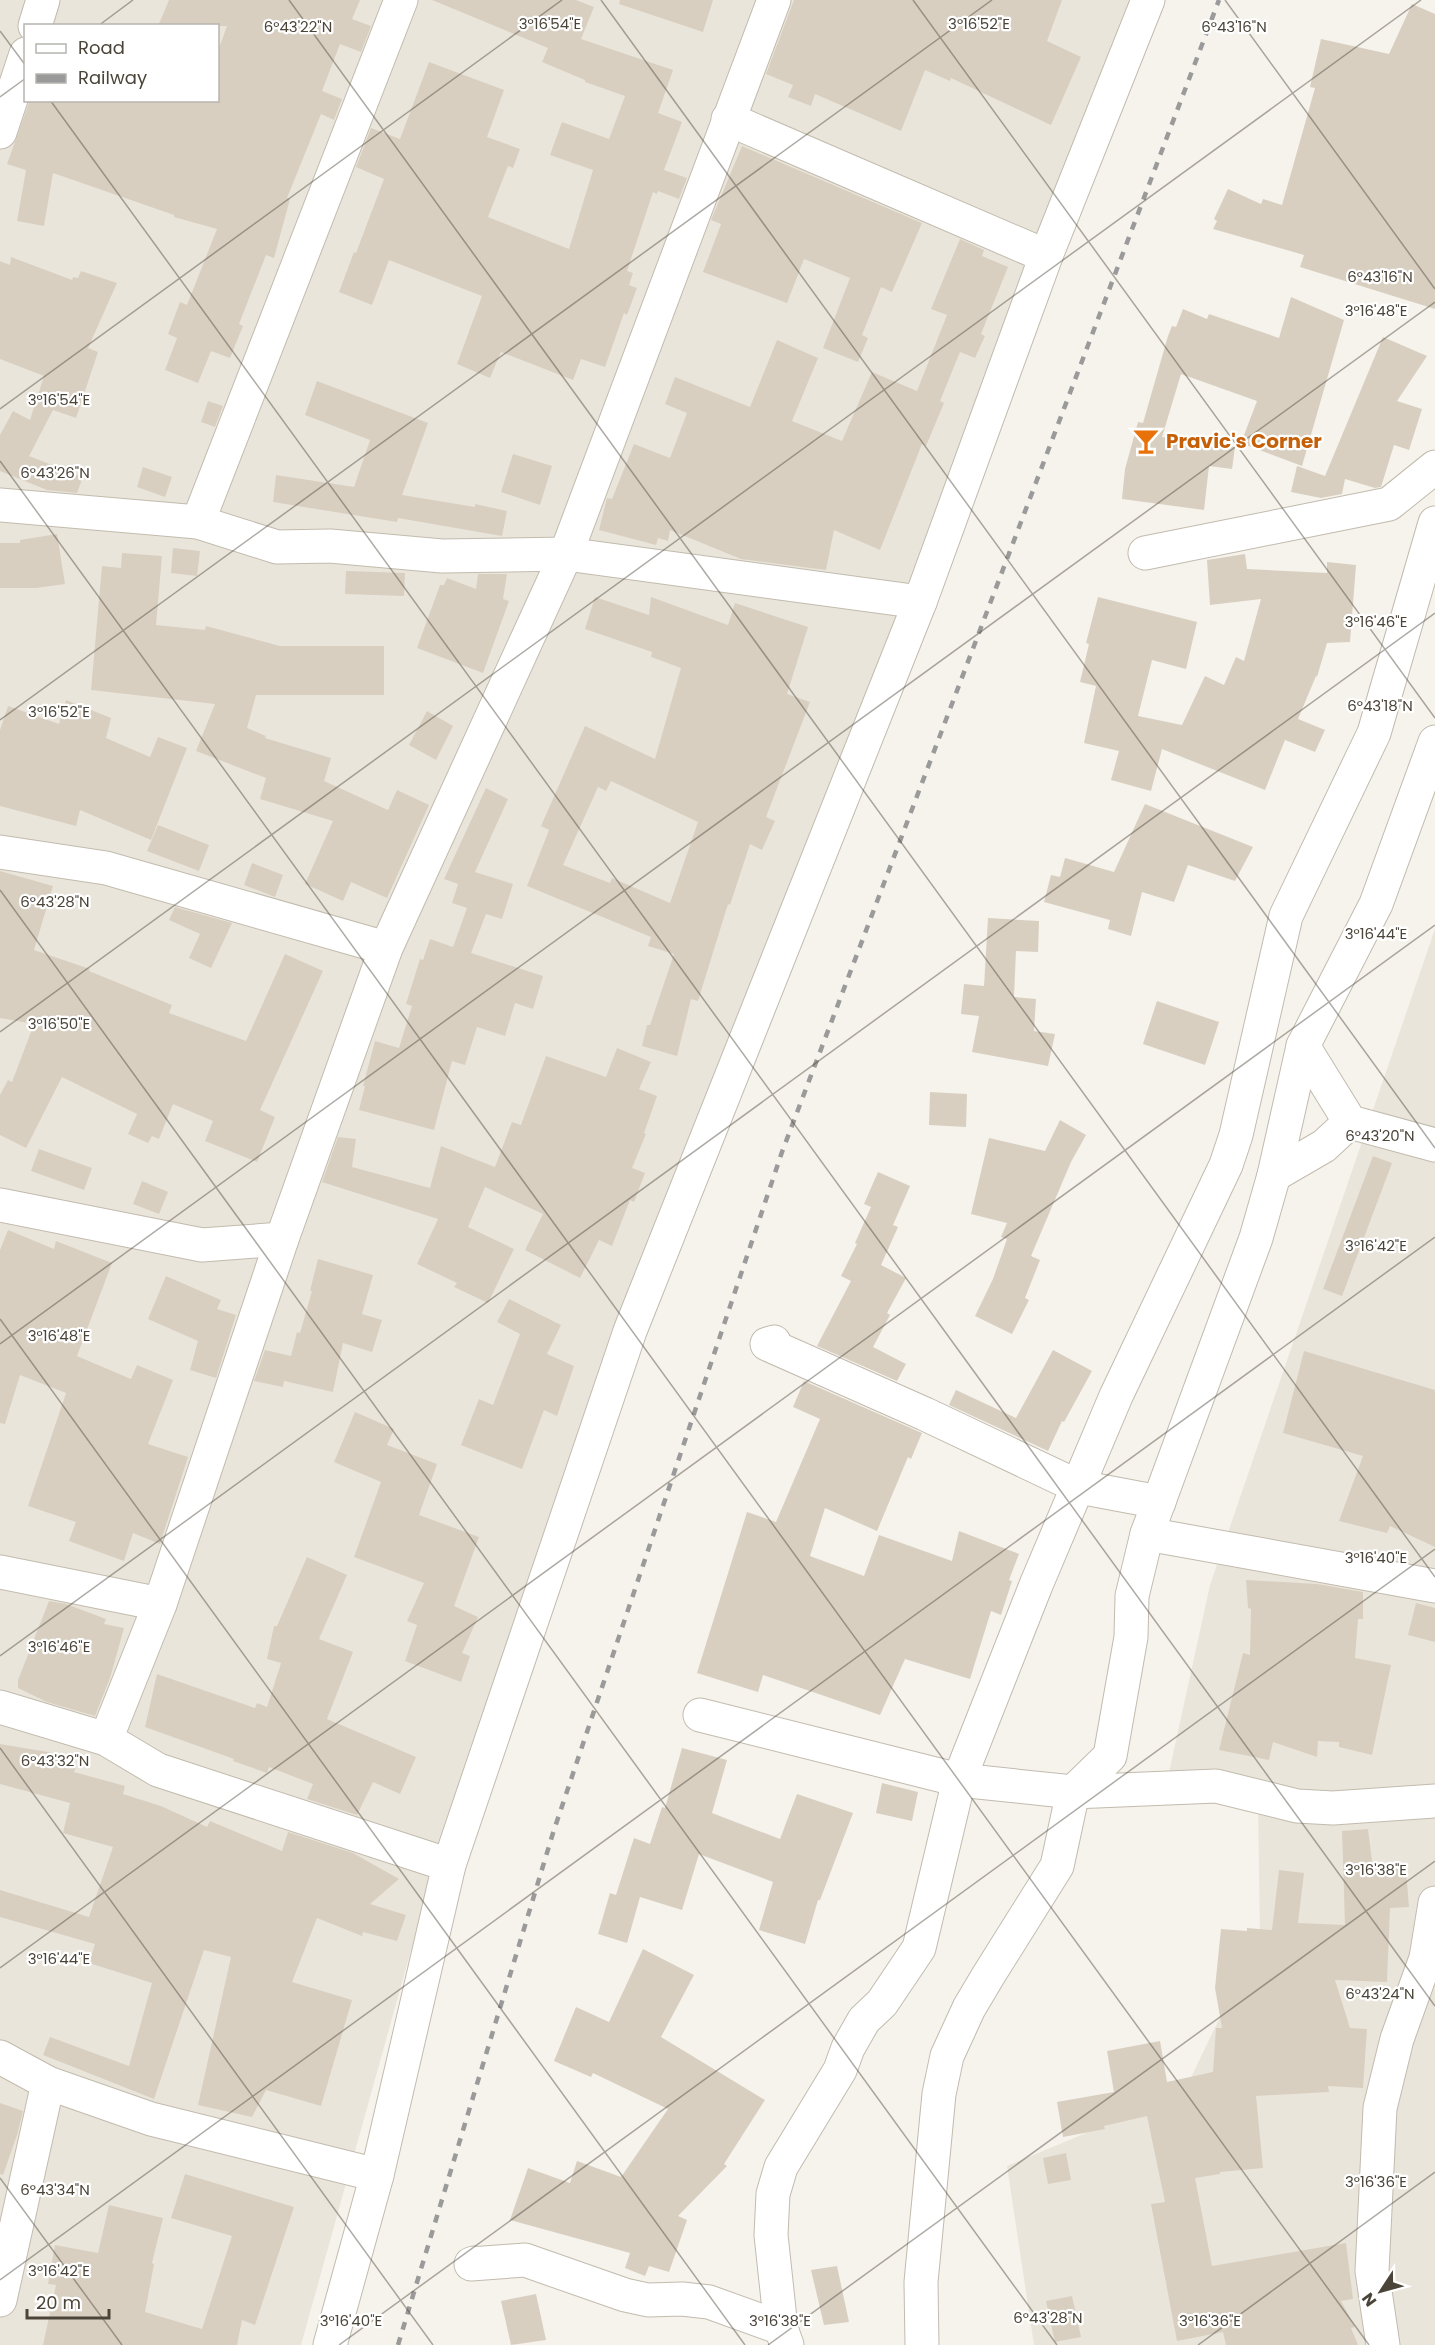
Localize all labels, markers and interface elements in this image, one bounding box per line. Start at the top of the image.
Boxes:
text: 3°16'54"E [519,13,581,34]
text: 3°16'52"E [948,13,1010,34]
text: 6°43'22"N [264,16,332,37]
text: 6°43'16"N [1201,16,1267,37]
legend [24,24,219,102]
text: Road [78,35,125,60]
text: Railway [78,65,147,90]
text: 6°43'16"N [1347,266,1413,287]
text: 3°16'48"E [1345,300,1407,321]
text: 3°16'54"E [28,389,90,410]
bar icon: Pravic's Corner [1131,426,1161,456]
place label: Pravic's Corner [1166,427,1322,455]
text: 6°43'26"N [20,462,90,483]
text: 3°16'46"E [1345,611,1407,632]
text: 6°43'18"N [1347,695,1413,716]
text: 3°16'52"E [28,701,90,722]
text: 6°43'28"N [20,891,90,912]
text: 3°16'44"E [1345,923,1407,944]
text: 3°16'50"E [28,1013,90,1034]
text: 6°43'20"N [1345,1125,1415,1146]
text: 3°16'42"E [1345,1235,1407,1256]
text: 3°16'48"E [28,1325,90,1346]
text: 3°16'40"E [1345,1547,1407,1568]
text: 3°16'46"E [28,1636,90,1657]
text: 6°43'32"N [21,1750,89,1771]
text: 3°16'38"E [1345,1859,1407,1880]
text: 3°16'44"E [28,1948,90,1969]
text: 6°43'24"N [1345,1983,1415,2004]
text: 3°16'36"E [1345,2171,1407,2192]
text: 6°43'34"N [20,2179,90,2200]
text: 3°16'42"E [28,2260,90,2281]
north arrow [1351,2261,1411,2321]
scale bar [27,2282,110,2320]
text: N [1356,2288,1382,2311]
text: 20 m [36,2290,81,2315]
text: 6°43'28"N [1013,2307,1083,2328]
text: 3°16'40"E [320,2310,382,2331]
text: 3°16'38"E [749,2310,811,2331]
text: 3°16'36"E [1179,2310,1241,2331]

